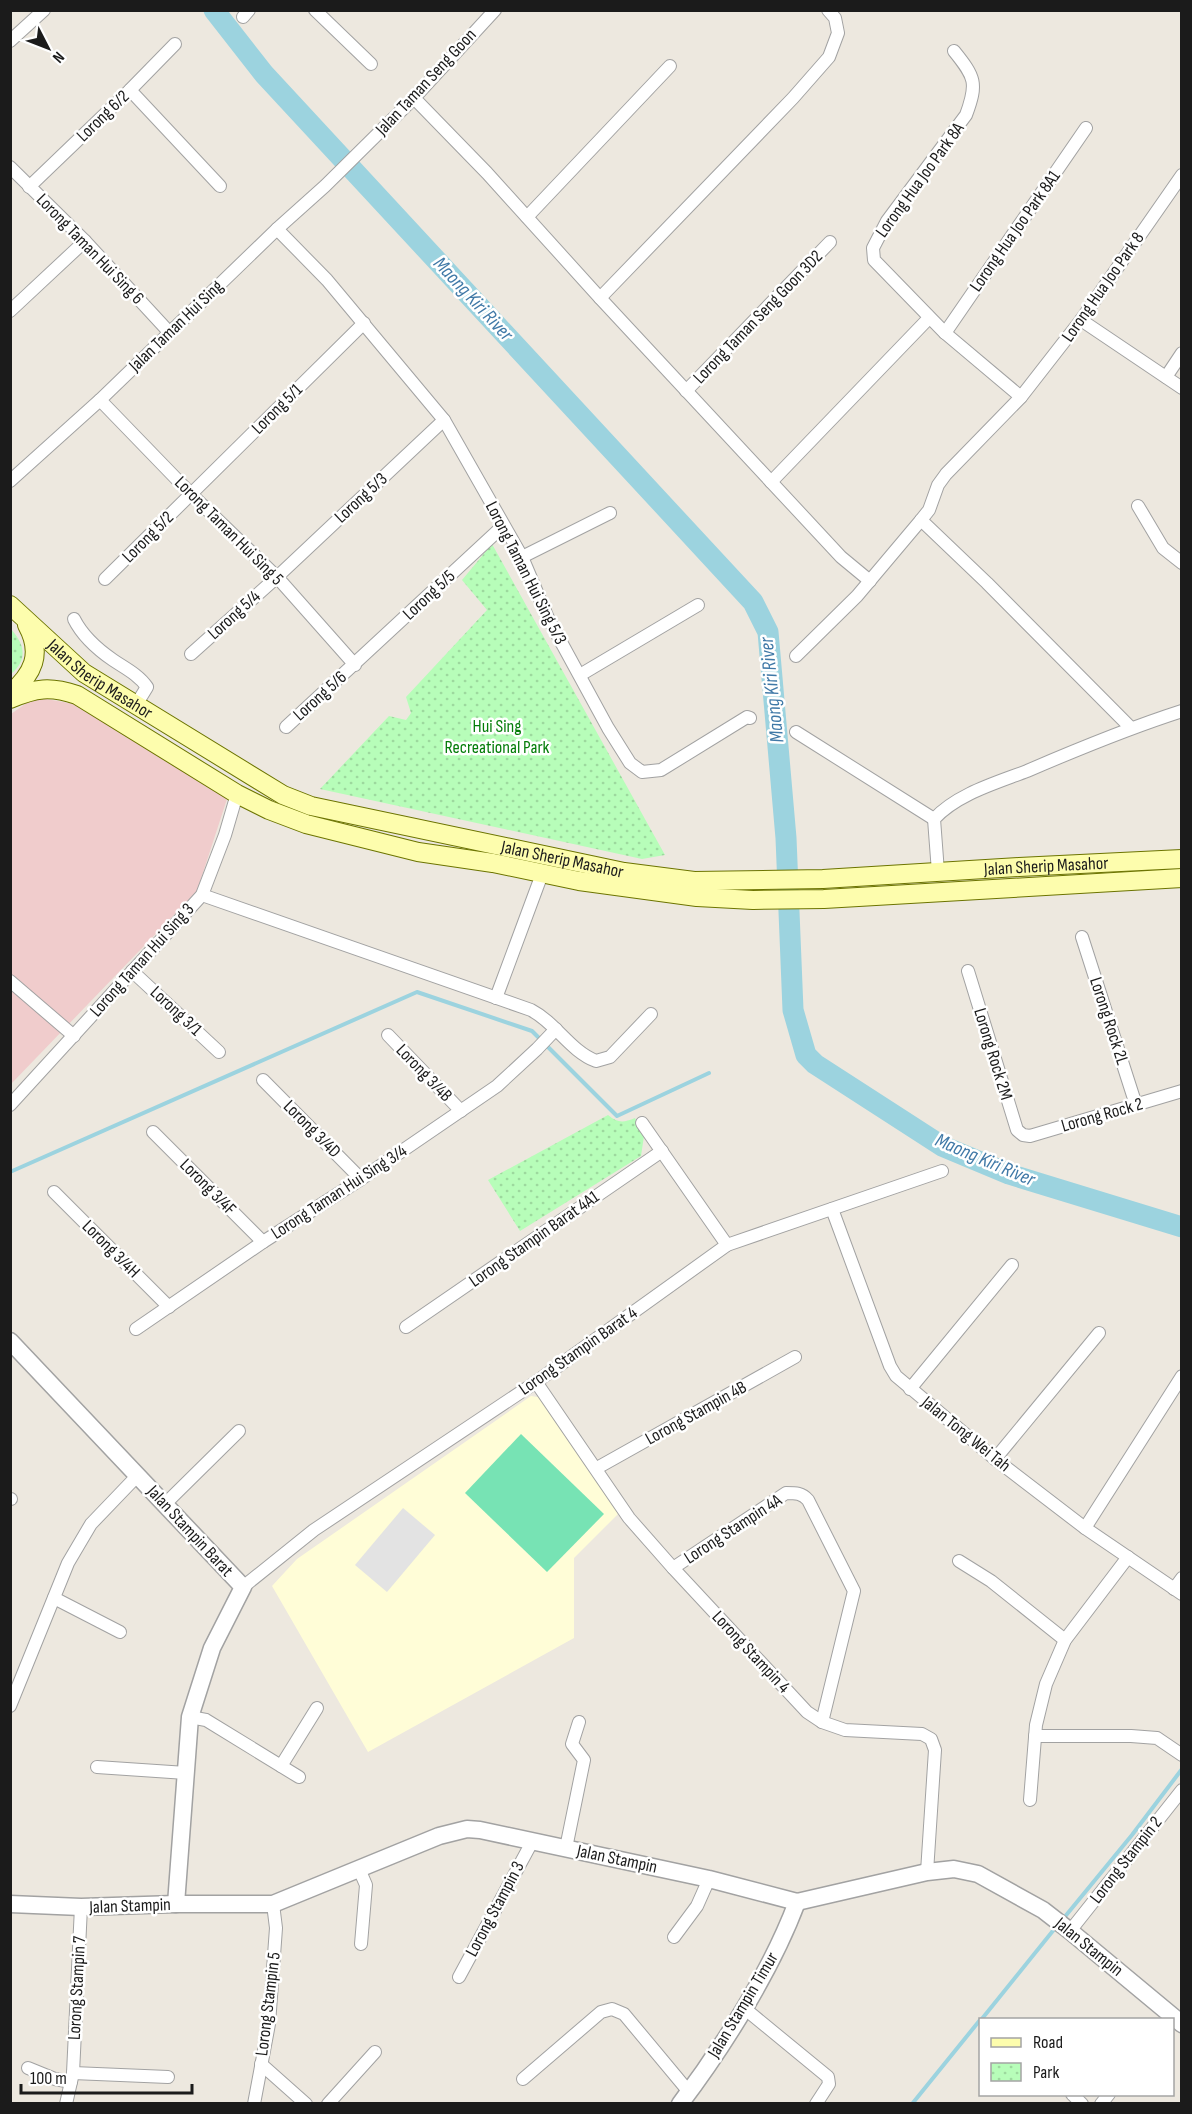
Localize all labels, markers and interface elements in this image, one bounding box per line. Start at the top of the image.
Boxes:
north arrow [18,18,78,78]
street label: Jalan Taman Seng Goon [371,24,481,140]
text: N [48,48,68,67]
street label: Lorong 6/2 [72,86,134,146]
street label: Lorong Hua Joo Park 8A [871,118,969,241]
street label: Lorong Hua Joo Park 8A1 [965,166,1065,296]
street label: Lorong Taman Hui Sing 6 [32,189,148,309]
street label: Lorong Hua Joo Park 8 [1057,228,1149,346]
street label: Lorong Taman Seng Goon 3D2 [689,246,827,388]
water label: Maong Kiri River [428,252,519,347]
street label: Jalan Taman Hui Sing [124,276,227,377]
street label: Lorong 5/1 [247,379,307,439]
street label: Lorong 5/3 [330,468,392,528]
street label: Lorong Taman Hui Sing 5 [170,472,288,590]
street label: Lorong Taman Hui Sing 5/3 [481,498,571,648]
street label: Lorong 5/2 [118,507,178,567]
street label: Lorong 5/5 [399,566,459,624]
street label: Lorong 5/4 [203,586,265,644]
street label: Jalan Sherip Masahor [43,634,157,723]
water label: Maong Kiri River [754,635,789,744]
street label: Lorong 5/6 [289,667,351,725]
park label: Hui Sing Recreational Park [445,716,550,758]
street label: Jalan Sherip Masahor [498,836,626,882]
street label: Jalan Sherip Masahor [982,852,1109,880]
street label: Lorong Taman Hui Sing 3 [86,899,198,1021]
street label: Lorong Rock 2L [1085,975,1133,1068]
street label: Lorong 3/1 [146,982,207,1041]
street label: Lorong Rock 2M [969,1006,1017,1102]
street label: Lorong 3/4B [392,1040,456,1106]
street label: Lorong Rock 2 [1059,1093,1145,1137]
street label: Lorong 3/4D [279,1096,345,1162]
water label: Maong Kiri River [932,1128,1040,1192]
street label: Lorong Taman Hui Sing 3/4 [267,1140,411,1244]
street label: Lorong 3/4F [176,1155,240,1219]
street label: Lorong Stampin Barat 4A1 [465,1186,603,1292]
street label: Lorong 3/4H [78,1216,144,1282]
street label: Lorong Stampin Barat 4 [515,1302,642,1400]
street label: Lorong Stampin 4B [642,1377,750,1449]
street label: Jalan Tong Wei Tah [916,1391,1015,1476]
street label: Jalan Stampin Barat [142,1480,238,1581]
street label: Lorong Stampin 4A [680,1489,786,1568]
street label: Lorong Stampin 4 [708,1607,795,1698]
street label: Lorong Stampin 2 [1086,1812,1166,1908]
street label: Jalan Stampin [574,1840,659,1878]
street label: Lorong Stampin 3 [461,1858,529,1960]
street label: Jalan Stampin [88,1894,171,1918]
street label: Jalan Stampin [1050,1913,1127,1981]
street label: Lorong Stampin 7 [64,1935,90,2041]
street label: Jalan Stampin Timur [703,1948,783,2062]
street label: Lorong Stampin 5 [251,1951,285,2057]
legend [979,2018,1174,2096]
text: Road [1033,2032,1063,2053]
scale bar [21,2057,192,2095]
text: Park [1033,2062,1059,2083]
text: 100 m [30,2068,67,2089]

